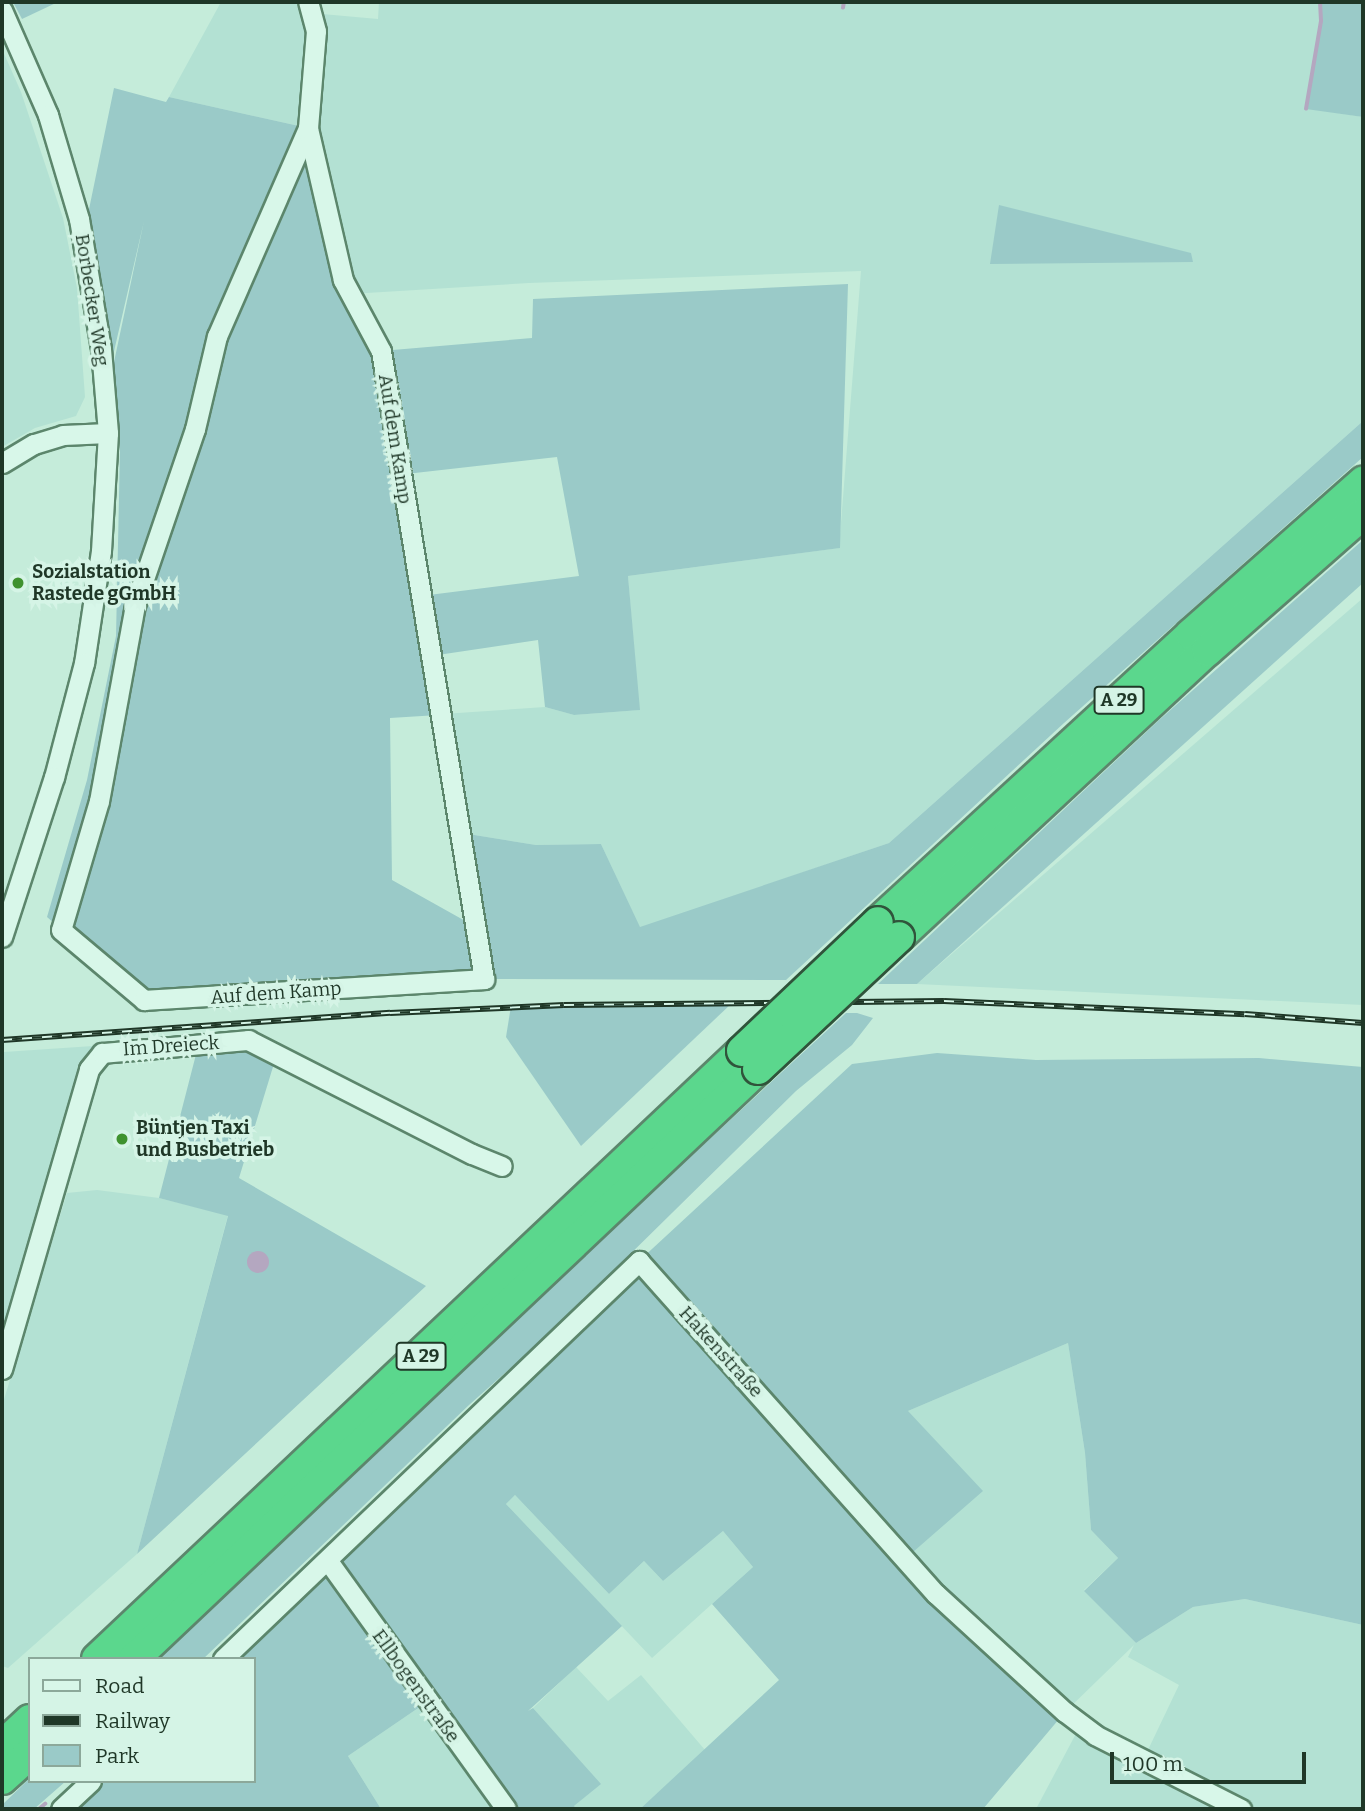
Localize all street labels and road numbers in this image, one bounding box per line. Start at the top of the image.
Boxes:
street label: Borbecker Weg [70,232,114,368]
street label: Auf dem Kamp [373,372,417,506]
road number: A 29 [1093,686,1145,714]
street label: Auf dem Kamp [210,977,342,1009]
street label: Im Dreieck [122,1031,220,1061]
street label: Hakenstraße [674,1302,768,1402]
road number: A 29 [395,1342,447,1371]
street label: Ellbogenstraße [367,1625,465,1747]

